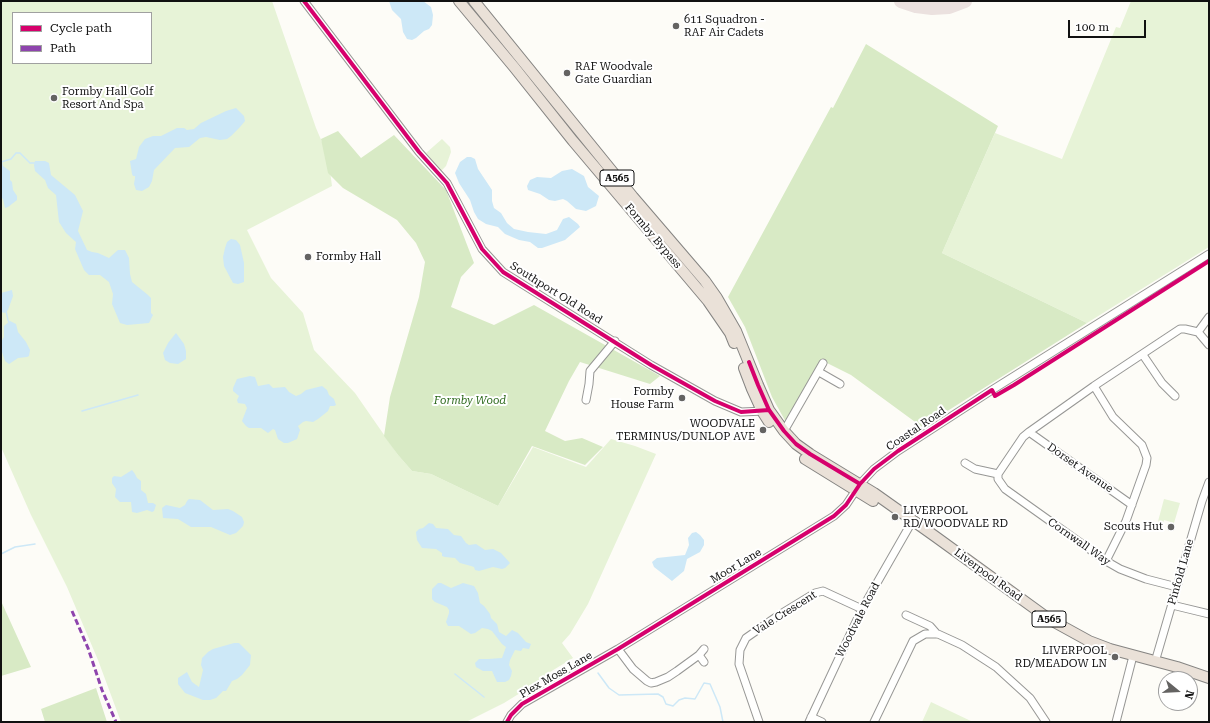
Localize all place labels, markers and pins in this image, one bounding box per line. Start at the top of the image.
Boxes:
place label: 611 Squadron - RAF Air Cadets [684,13,765,39]
marker: 611 Squadron - RAF Air Cadets [671,21,681,31]
place label: RAF Woodvale Gate Guardian [575,60,653,86]
marker: RAF Woodvale Gate Guardian [562,68,572,78]
place label: Formby Hall Golf Resort And Spa [62,85,153,111]
marker: Formby Hall Golf Resort And Spa [49,93,59,103]
place label: Formby Hall [316,250,381,264]
marker: Formby Hall [303,252,313,262]
place label: Formby House Farm [611,385,674,411]
marker: Formby House Farm [677,393,687,403]
place label: WOODVALE TERMINUS/DUNLOP AVE [616,417,755,443]
marker: WOODVALE TERMINUS/DUNLOP AVE [758,425,768,435]
place label: LIVERPOOL RD/WOODVALE RD [903,504,1008,530]
marker: LIVERPOOL RD/WOODVALE RD [890,512,900,522]
place label: Scouts Hut [1104,520,1163,534]
marker: Scouts Hut [1166,522,1176,532]
place label: LIVERPOOL RD/MEADOW LN [1015,644,1107,670]
marker: LIVERPOOL RD/MEADOW LN [1110,652,1120,662]

